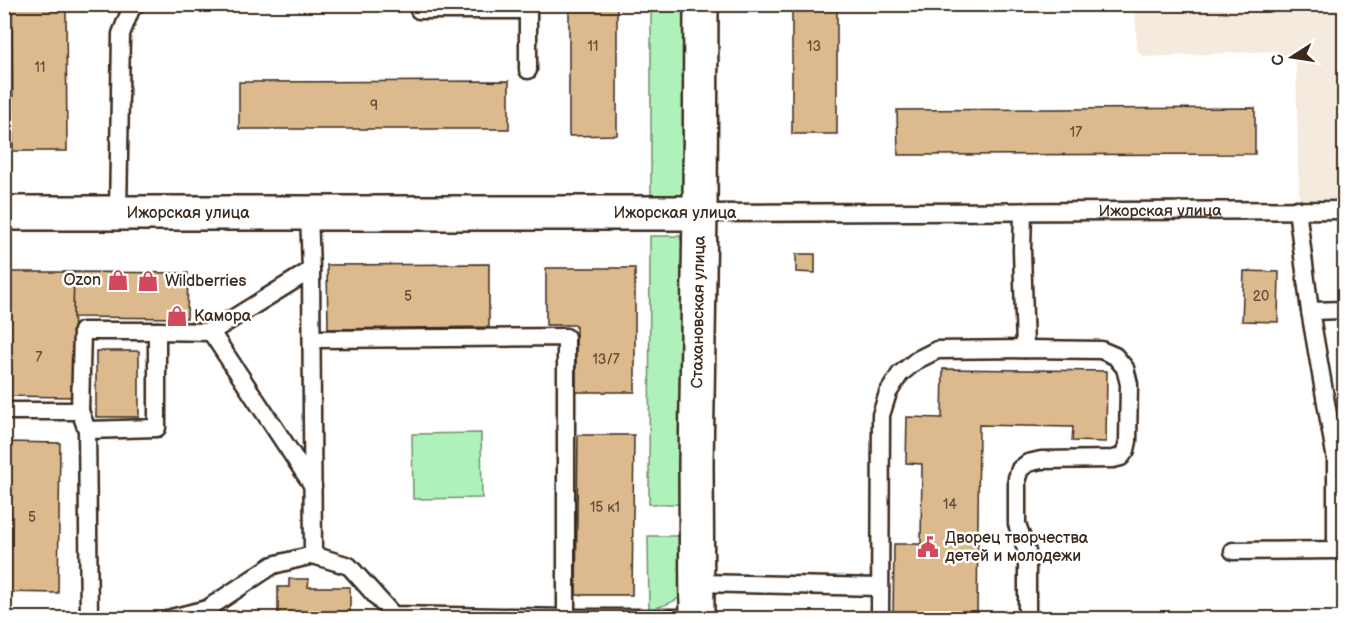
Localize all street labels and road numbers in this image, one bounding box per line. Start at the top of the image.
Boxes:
street label: Ижорская улица [1098,201,1222,221]
street label: Ижорская улица [126,204,250,223]
street label: Ижорская улица [613,204,737,223]
street label: Стахановская улица [688,235,709,389]

